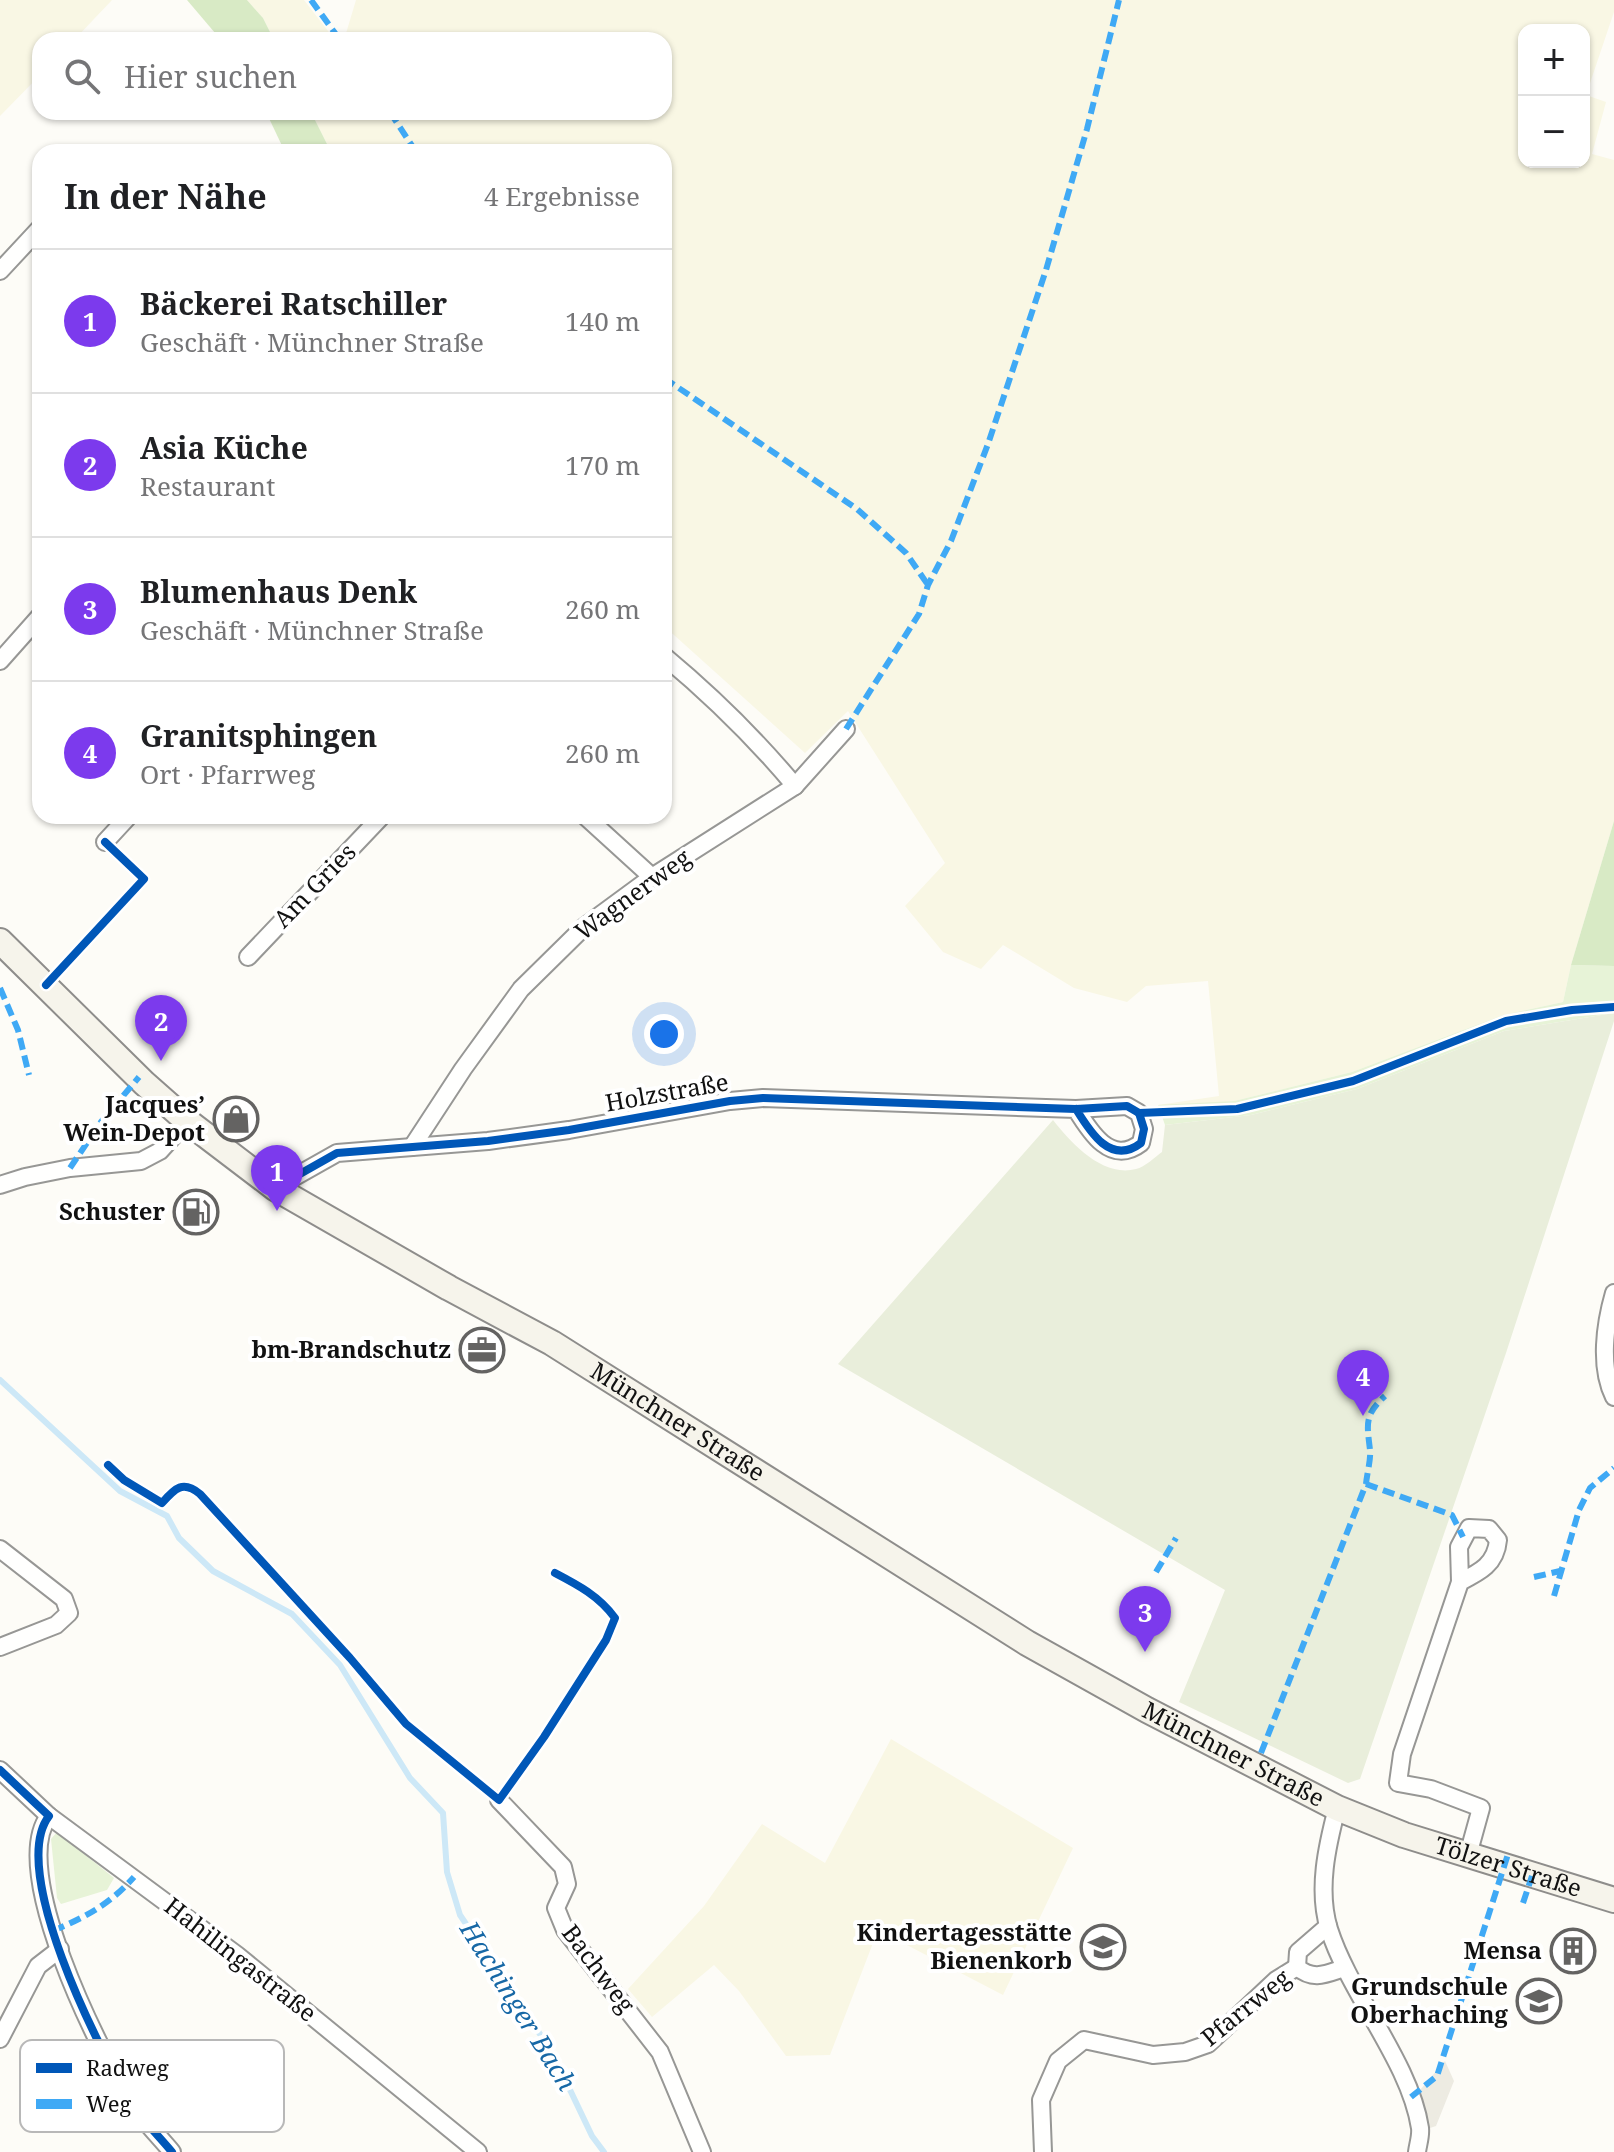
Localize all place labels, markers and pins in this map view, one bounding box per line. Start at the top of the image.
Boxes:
pin: 2 [135,995,187,1061]
place label: Jacques’ Wein-Depot [63,1087,205,1148]
shop icon: Jacques’ Wein-Depot [212,1095,260,1143]
pin: 1 [251,1145,303,1211]
fuel station icon: Schuster [172,1188,220,1236]
place label: Schuster [59,1194,165,1227]
office icon: bm-Brandschutz [458,1326,506,1374]
place label: bm-Brandschutz [252,1332,451,1365]
pin: 4 [1337,1350,1389,1416]
pin: 3 [1119,1586,1171,1652]
place label: Kindertagesstätte Bienenkorb [856,1915,1072,1976]
school or university icon: Kindertagesstätte Bienenkorb [1079,1923,1127,1971]
building icon: Mensa [1549,1927,1597,1975]
place label: Mensa [1463,1933,1542,1966]
place label: Grundschule Oberhaching [1350,1969,1509,2030]
school or university icon: Grundschule Oberhaching [1515,1977,1563,2025]

